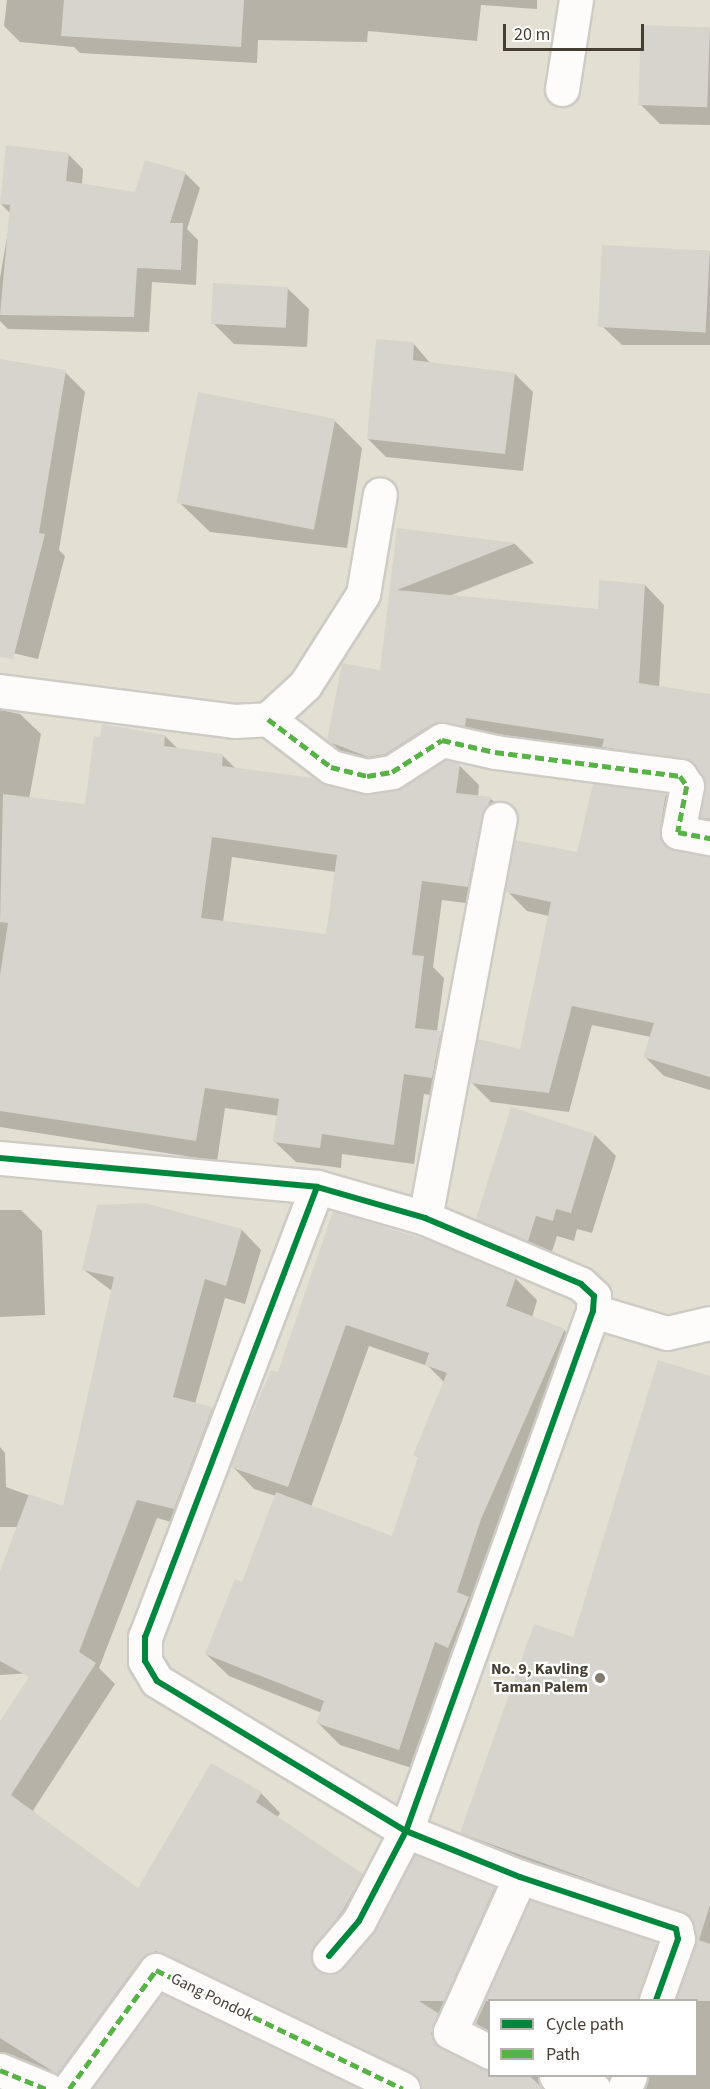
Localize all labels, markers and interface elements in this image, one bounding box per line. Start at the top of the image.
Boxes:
scale bar [506,12,647,50]
text: 20 m [514,22,550,47]
place label: No. 9, Kavling Taman Palem [491,1659,588,1697]
marker: No. 9, Kavling Taman Palem [593,1671,607,1685]
street label: Gang Pondok [168,1969,256,2025]
legend [488,1999,698,2077]
text: Cycle path [546,2012,624,2037]
text: Path [546,2042,580,2067]

